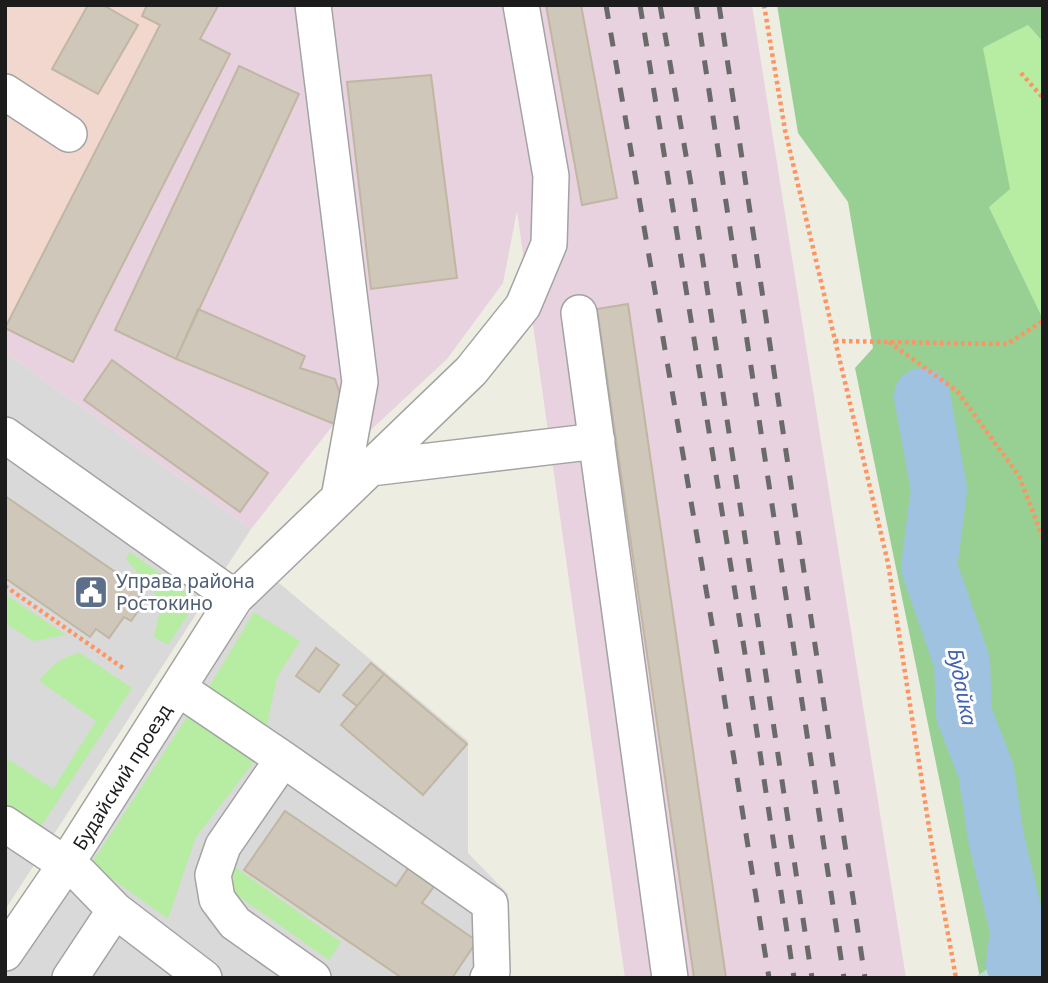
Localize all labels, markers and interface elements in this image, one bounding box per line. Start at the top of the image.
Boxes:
place label: Управа района Ростокино [116,568,255,616]
public building icon: Управа района Ростокино [72,573,110,611]
water label: Будайка [942,646,984,728]
street label: Будайский проезд [67,699,178,855]

